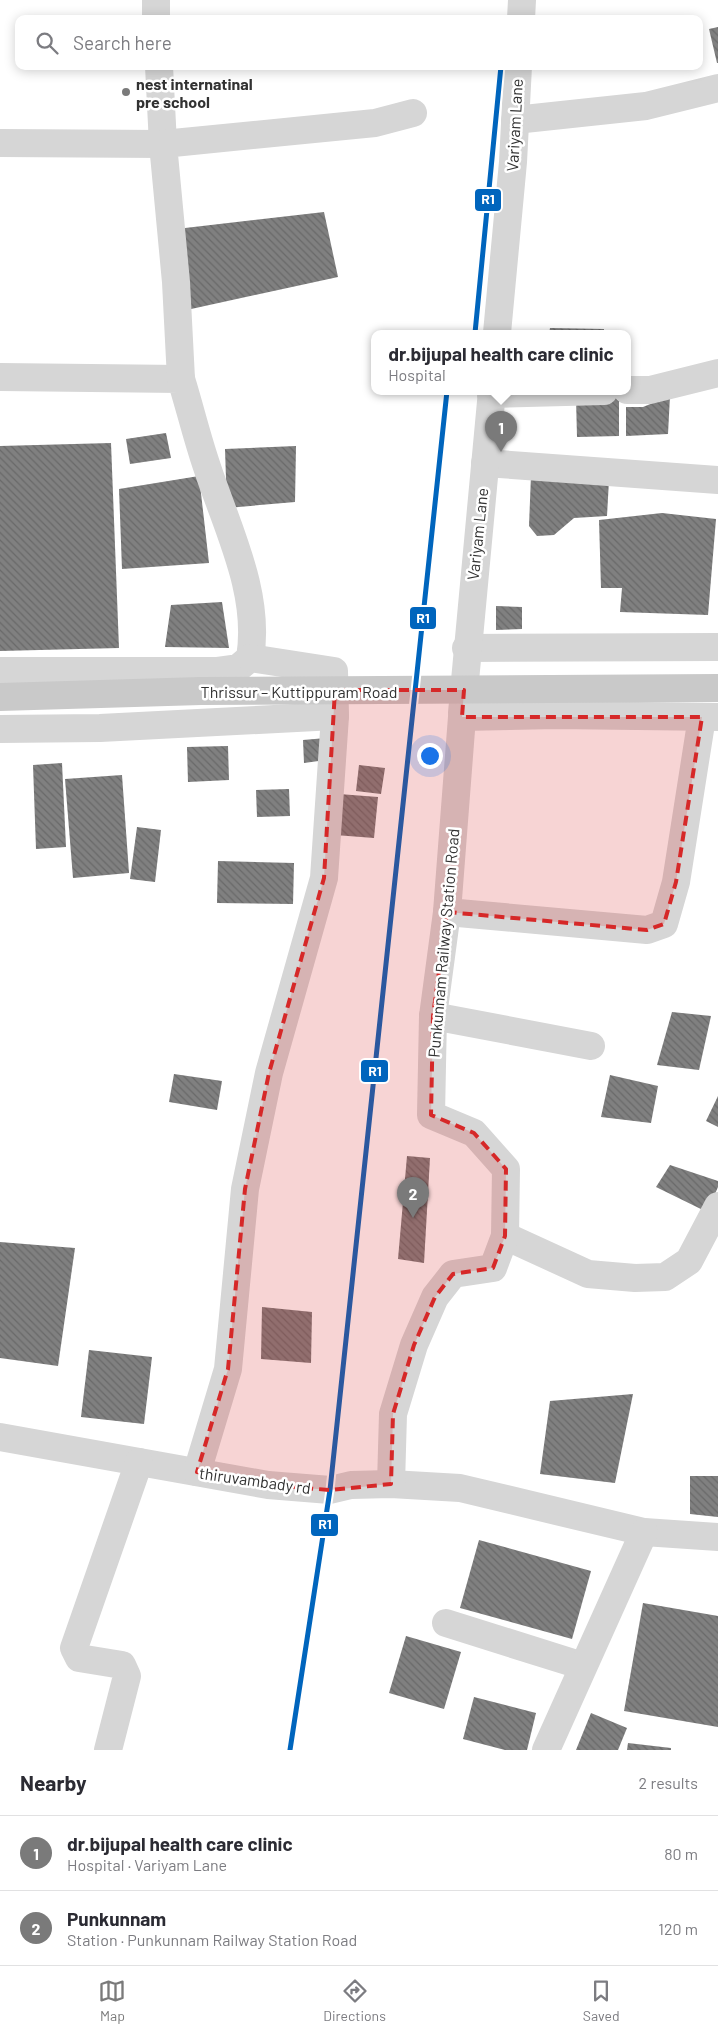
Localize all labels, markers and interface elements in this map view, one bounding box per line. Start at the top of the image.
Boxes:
search box [15,15,703,70]
icon: search [33,29,61,57]
text: Search here [73,31,172,54]
place label: nest internatinal pre school [136,74,253,111]
street label: Variyam Lane [502,78,526,172]
marker: nest internatinal pre school [120,86,132,98]
line badge: R1 [474,188,502,212]
text: R1 [481,190,495,207]
popup [371,330,631,395]
text: dr.bijupal health care clinic [388,342,614,365]
text: Hospital [388,365,446,384]
pin: 1 [485,411,517,452]
street label: Variyam Lane [463,487,491,581]
line badge: R1 [409,606,437,630]
text: R1 [416,609,430,626]
street label: Thrissur – Kuttippuram Road [201,682,397,701]
your location [417,743,443,769]
street label: Punkunnam Railway Station Road [424,828,462,1058]
line badge: R1 [360,1059,389,1083]
text: R1 [368,1062,382,1079]
pin: 2 [397,1177,429,1218]
street label: thiruvambady rd [198,1463,312,1497]
line badge: R1 [310,1513,339,1537]
text: R1 [318,1515,332,1532]
text: Nearby [20,1770,86,1795]
text: 2 results [639,1773,698,1792]
text: dr.bijupal health care clinic [67,1832,293,1855]
text: 1 [33,1844,39,1863]
text: 80 m [664,1844,698,1863]
text: Hospital · Variyam Lane [67,1855,227,1874]
text: Punkunnam [67,1907,166,1930]
text: 2 [32,1919,40,1938]
text: 120 m [658,1919,698,1938]
text: Station · Punkunnam Railway Station Road [67,1930,357,1949]
tab: Map [98,1977,126,2024]
tab: Directions [323,1977,386,2024]
tab: Saved [583,1977,620,2024]

